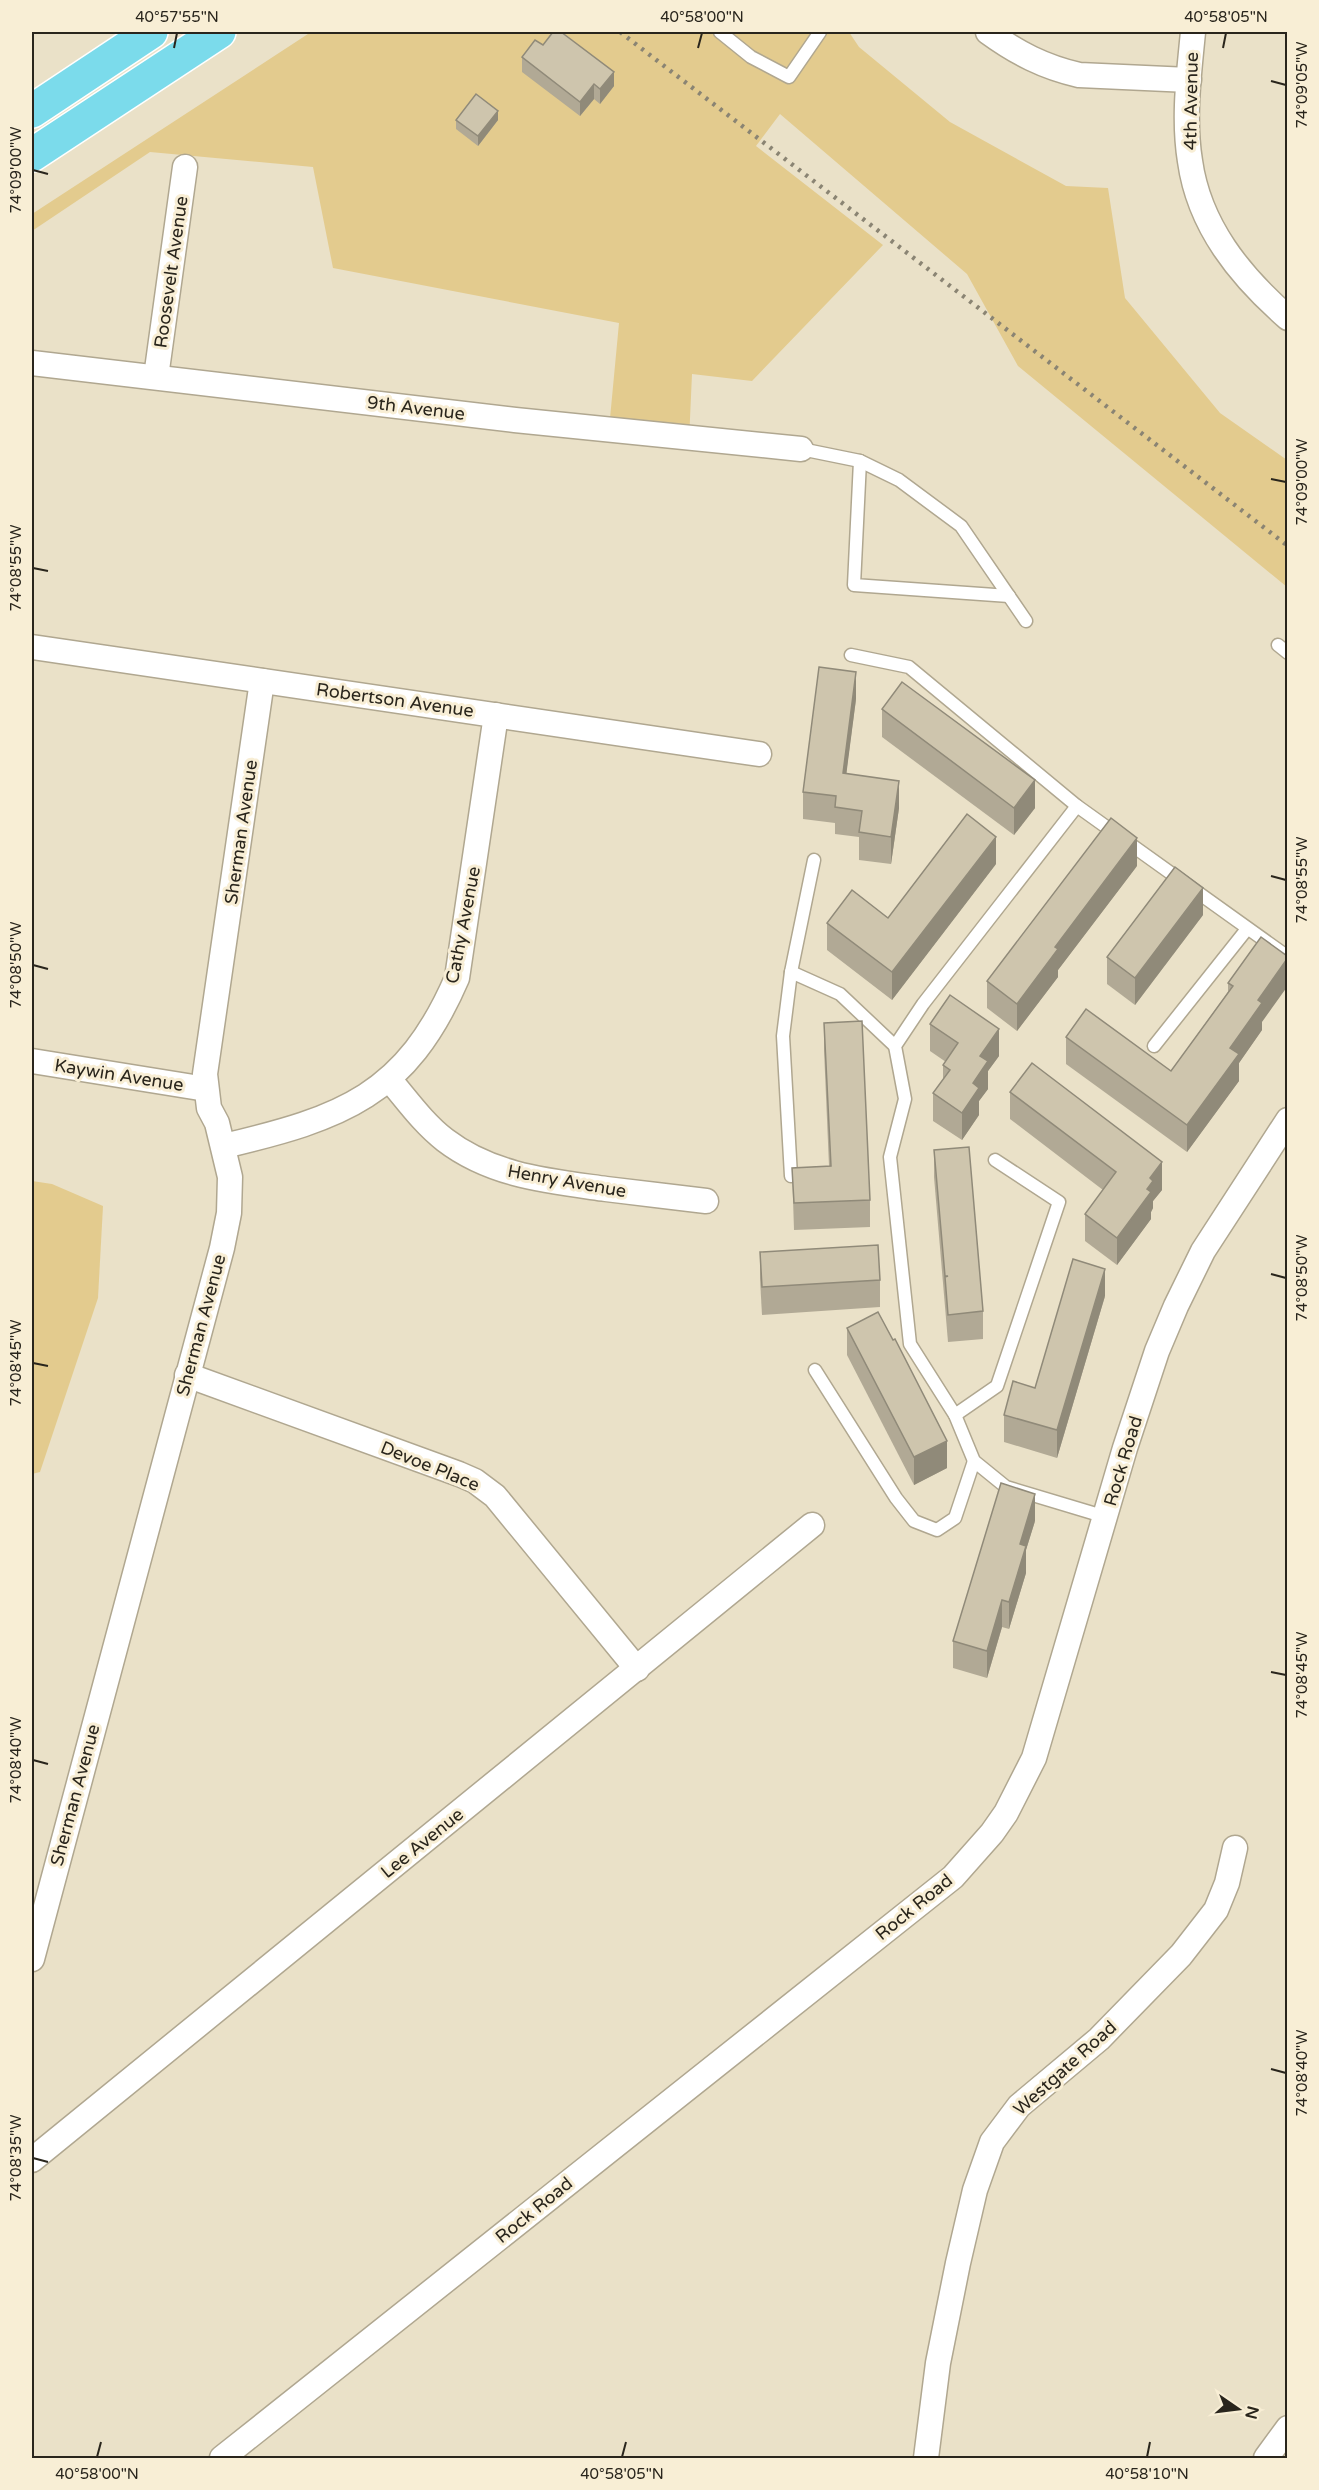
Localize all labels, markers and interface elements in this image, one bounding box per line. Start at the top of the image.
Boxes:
text: 40°57'55"N [135,8,219,26]
text: 40°58'00"N [660,8,744,26]
text: 40°58'05"N [1184,8,1268,26]
text: 74°09'05"W [1293,42,1311,128]
street label: 4th Avenue [1179,52,1203,150]
text: 74°09'00"W [7,127,25,213]
street label: Roosevelt Avenue [149,194,193,350]
street label: 9th Avenue [366,391,466,425]
text: 74°09'00"W [1293,439,1311,525]
text: 74°08'55"W [7,525,25,611]
street label: Robertson Avenue [315,678,475,722]
street label: Sherman Avenue [220,758,262,906]
text: 74°08'55"W [1293,837,1311,923]
street label: Cathy Avenue [441,865,485,985]
text: 74°08'50"W [7,922,25,1008]
street label: Kaywin Avenue [53,1054,185,1096]
street label: Henry Avenue [506,1160,628,1202]
text: 74°08'50"W [1293,1235,1311,1321]
street label: Sherman Avenue [172,1252,230,1398]
text: 74°08'45"W [7,1320,25,1406]
street label: Rock Road [1099,1413,1147,1509]
street label: Devoe Place [377,1436,483,1496]
text: 74°08'45"W [1293,1632,1311,1718]
text: 74°08'40"W [7,1717,25,1803]
street label: Sherman Avenue [46,1722,104,1868]
street label: Lee Avenue [376,1803,468,1883]
street label: Rock Road [871,1869,957,1945]
street label: Westgate Road [1009,2016,1121,2120]
text: 74°08'40"W [1293,2030,1311,2116]
text: 74°08'35"W [7,2115,25,2201]
street label: Rock Road [491,2172,577,2248]
north arrow [1208,2379,1268,2439]
text: N [1240,2404,1263,2421]
text: 40°58'00"N [55,2465,139,2483]
text: 40°58'05"N [580,2465,664,2483]
text: 40°58'10"N [1105,2465,1189,2483]

